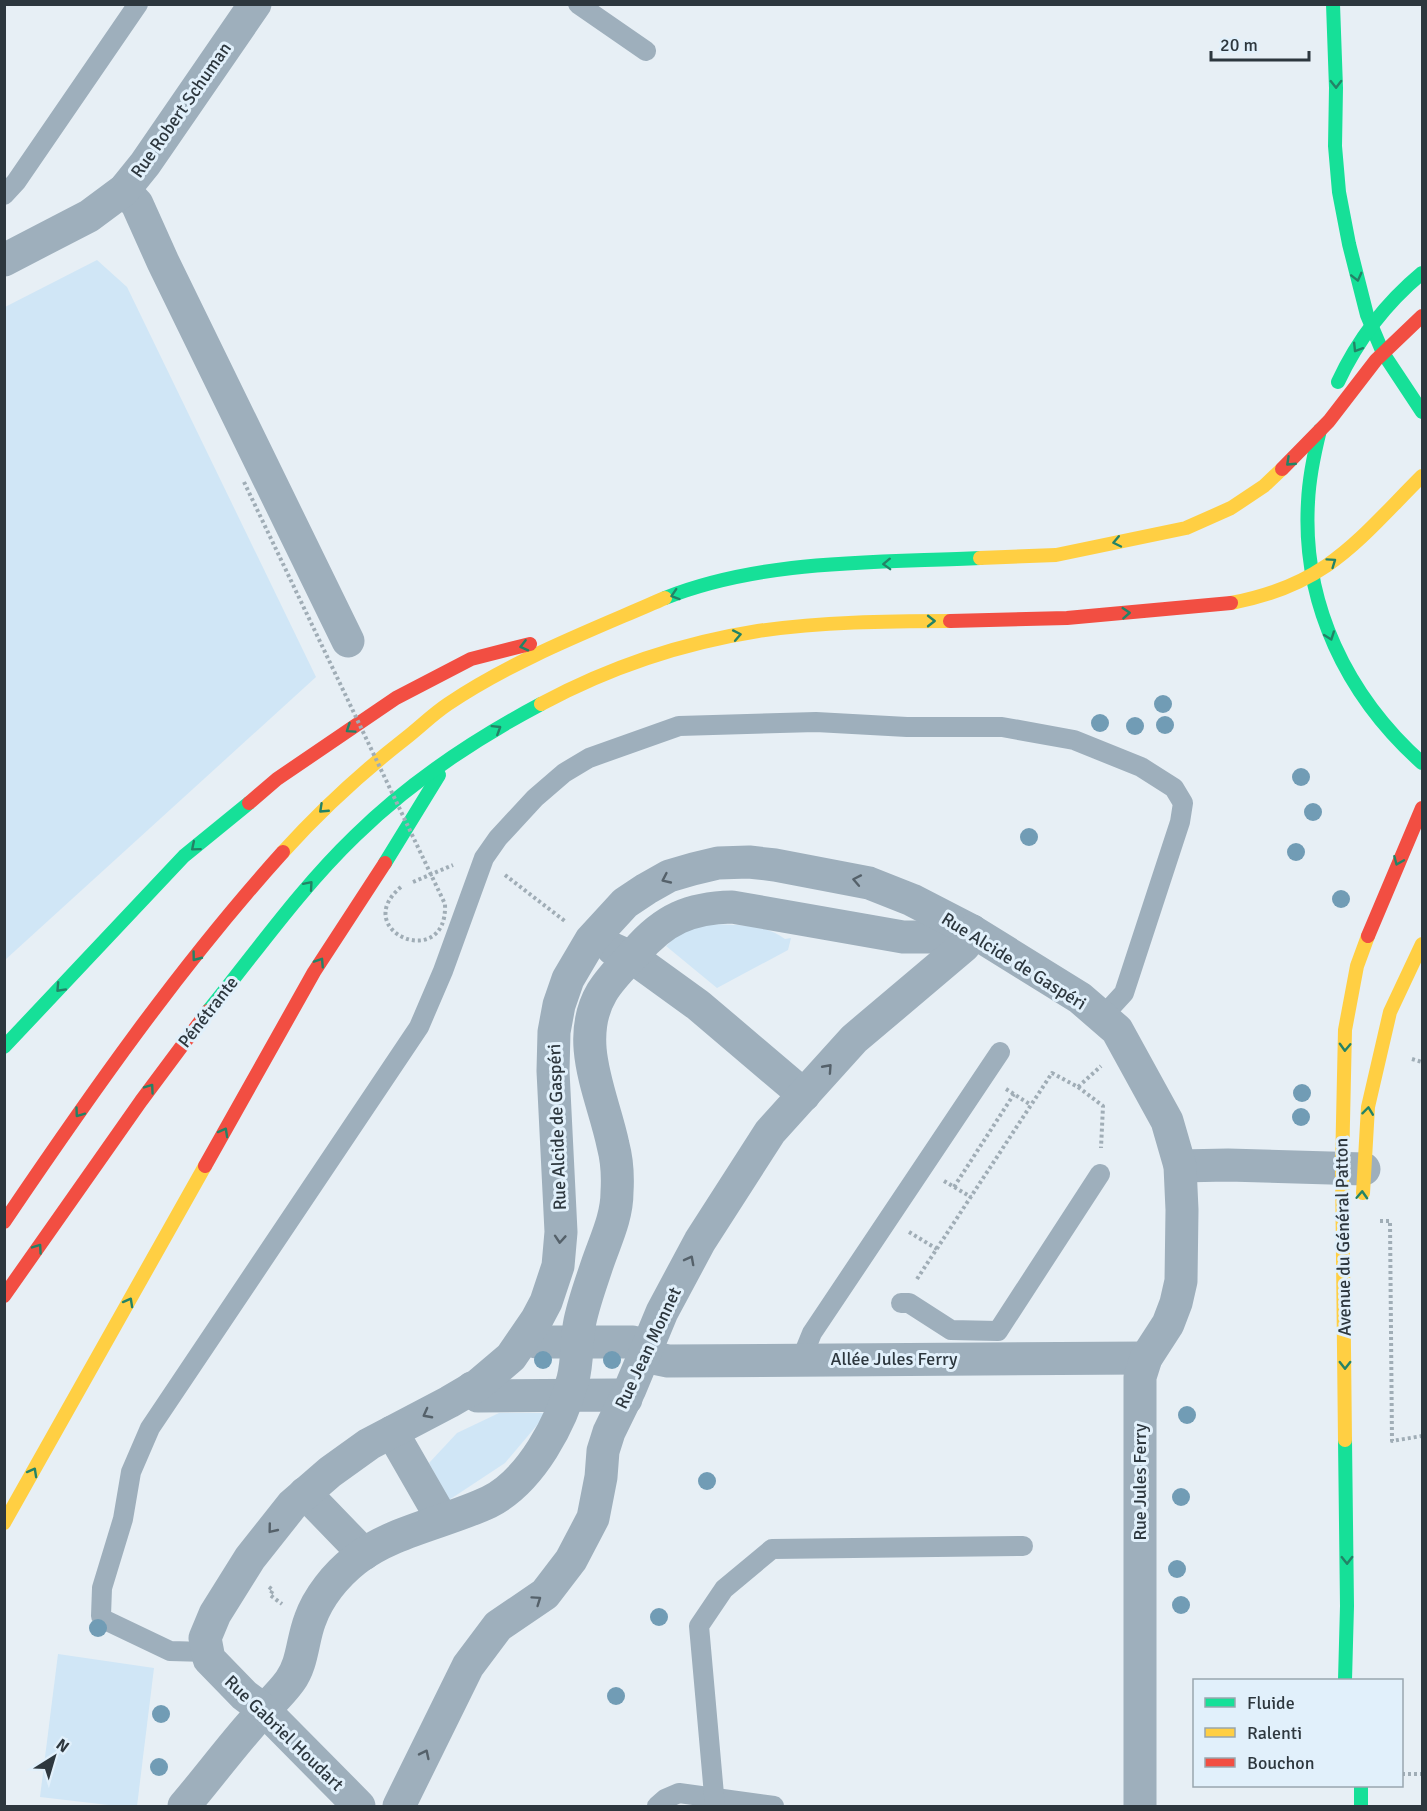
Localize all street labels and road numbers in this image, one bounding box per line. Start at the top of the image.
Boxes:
street label: Rue Robert Schuman [126,38,236,182]
street label: Rue Alcide de Gaspéri [938,908,1090,1014]
street label: Pénétrante [173,972,243,1052]
street label: Rue Alcide de Gaspéri [543,1043,571,1211]
street label: Avenue du Général Patton [1330,1138,1356,1336]
street label: Rue Jean Monnet [610,1284,686,1412]
street label: Allée Jules Ferry [831,1348,958,1370]
street label: Rue Jules Ferry [1129,1423,1151,1541]
street label: Rue Gabriel Houdart [220,1671,348,1795]

